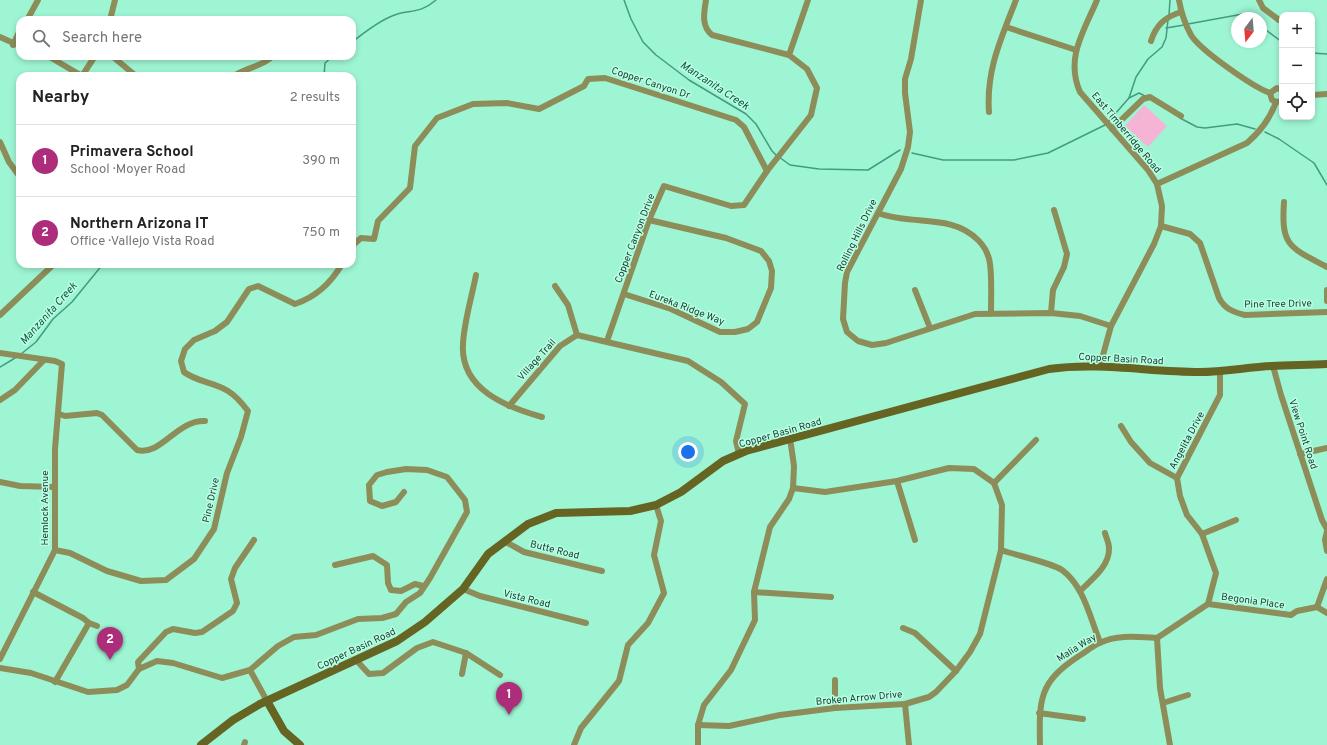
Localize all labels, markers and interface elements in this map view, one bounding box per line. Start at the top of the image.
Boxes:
north arrow [1231,12,1267,48]
map controls [1279,12,1315,120]
button: + [1279,12,1315,48]
search box [16,16,356,60]
icon: search [30,27,52,49]
text: Search here [62,29,142,48]
button: − [1279,48,1315,84]
water label: Manzanita Creek [677,58,752,114]
street label: Copper Canyon Dr [609,65,692,102]
button: locate [1279,84,1315,120]
text: Nearby [32,87,89,109]
text: 2 results [290,90,340,106]
street label: East Timberridge Road [1088,90,1164,176]
text: Primavera School [70,143,194,162]
text: 1 [42,153,48,169]
text: 390 m [302,153,340,169]
text: School · Moyer Road [70,162,186,178]
street label: Copper Canyon Drive [612,192,659,285]
street label: Rolling Hills Drive [834,197,881,274]
text: Northern Arizona IT [70,215,208,234]
text: 2 [41,225,49,241]
text: 750 m [303,225,340,241]
text: Office · Vallejo Vista Road [70,234,215,250]
water label: Manzanita Creek [17,279,81,348]
street label: Eureka Ridge Way [647,288,726,329]
street label: Pine Tree Drive [1244,297,1312,312]
street label: Village Trail [515,336,559,384]
street label: Copper Basin Road [1078,351,1164,368]
street label: View Point Road [1285,398,1320,471]
street label: Angelita Drive [1167,410,1208,472]
street label: Copper Basin Road [738,415,823,451]
your location [678,442,698,462]
street label: Hemlock Avenue [39,470,52,546]
street label: Pine Drive [200,476,223,524]
street label: Butte Road [529,538,581,563]
street label: Vista Road [502,587,552,612]
street label: Begonia Place [1220,591,1285,612]
street label: Copper Basin Road [315,625,398,673]
pin: 2 [97,627,123,660]
street label: Malia Way [1055,631,1099,666]
pin: 1 [496,682,522,715]
street label: Broken Arrow Drive [815,688,903,709]

